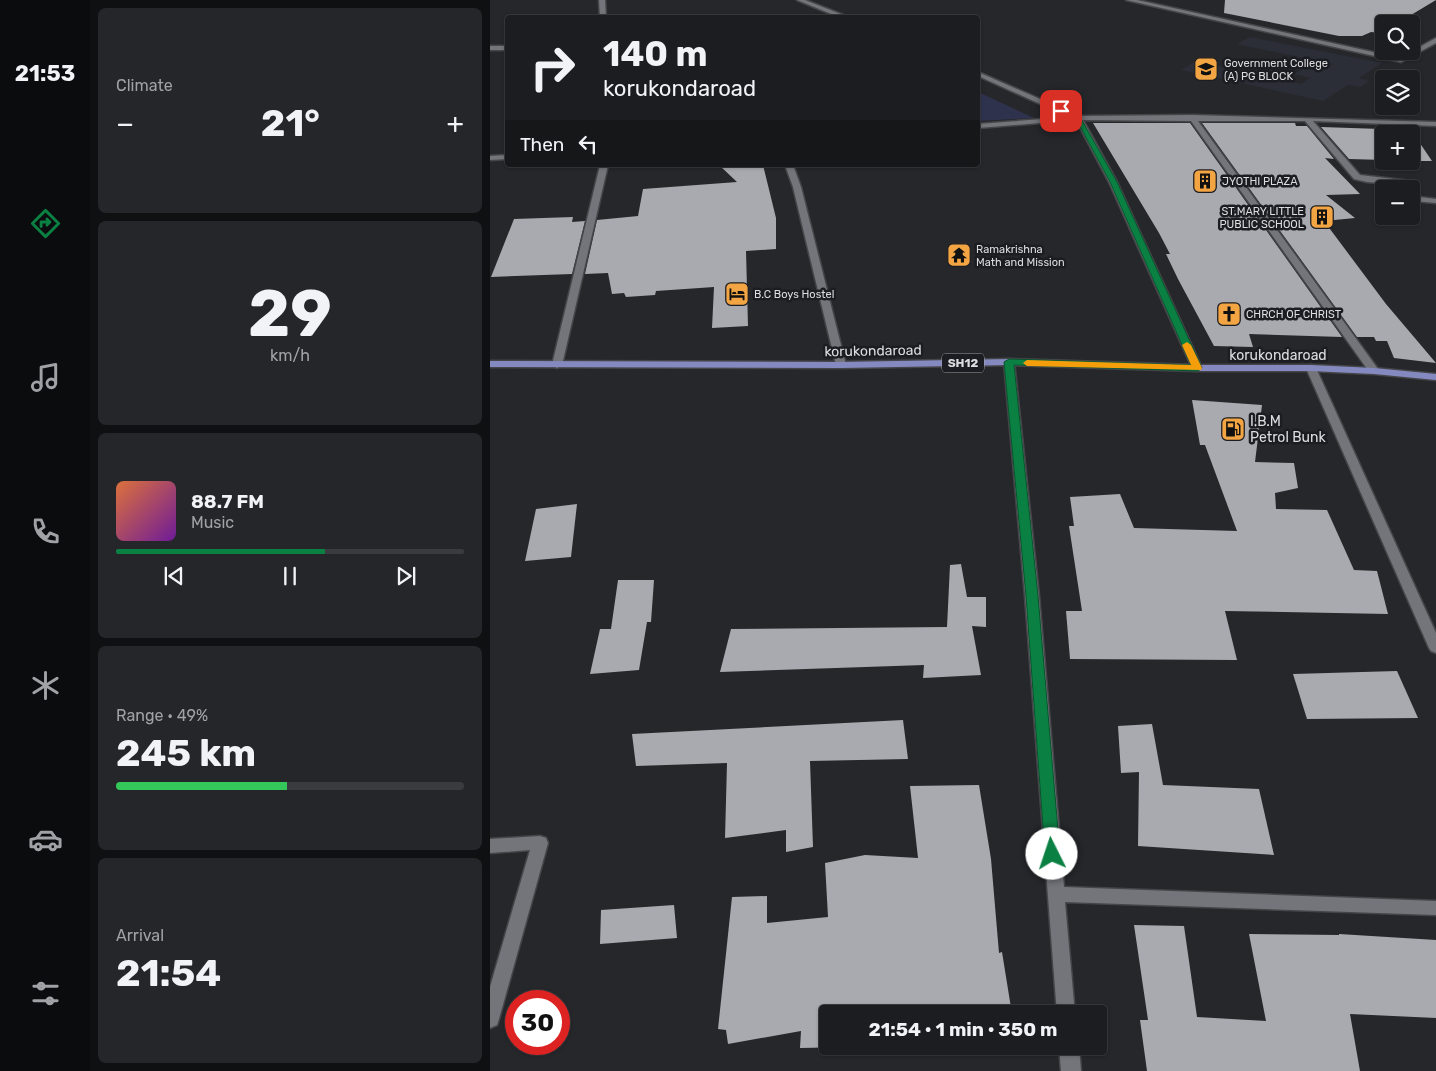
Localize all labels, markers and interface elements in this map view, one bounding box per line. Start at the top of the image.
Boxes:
map controls [1375,15,1420,225]
button: search [1375,15,1420,60]
text: 140 m [603,33,708,75]
icon: right [520,35,585,100]
school or university icon: Government College (A) PG BLOCK [1193,56,1219,82]
place label: Government College (A) PG BLOCK [1224,57,1328,83]
text: 21:53 [15,60,75,87]
button: layers [1375,70,1420,115]
text: korukondaroad [603,75,756,102]
text: Climate [116,76,173,95]
pin [1040,90,1082,132]
icon: arrive [1047,97,1075,125]
text: 21° [261,100,320,146]
text: − [116,107,134,140]
text: + [447,107,464,140]
button: + [1375,125,1420,170]
icon: left [574,130,602,158]
text: Then [520,133,564,156]
building icon: JYOTHI PLAZA [1192,168,1218,194]
place label: JYOTHI PLAZA [1222,175,1298,188]
button: − [1375,180,1420,225]
building icon: ST.MARY LITTLE PUBLIC SCHOOL [1309,204,1335,230]
place label: ST.MARY LITTLE PUBLIC SCHOOL [1220,205,1304,231]
icon: directions [28,206,63,241]
temple icon: Ramakrishna Math and Mission [946,242,972,268]
place label: Ramakrishna Math and Mission [976,243,1065,269]
text: 29 [248,275,332,352]
hotel icon: B.C Boys Hostel [724,281,750,307]
place label: B.C Boys Hostel [754,288,834,301]
church icon: CHRCH OF CHRIST [1216,301,1242,327]
place label: CHRCH OF CHRIST [1246,308,1342,321]
street label: korukondaroad [824,342,922,360]
text: km/h [270,346,310,365]
street label: korukondaroad [1229,347,1327,364]
road number: SH12 [942,353,984,372]
icon: music [28,360,63,395]
place label: I.B.M Petrol Bunk [1250,413,1326,446]
fuel station icon: I.B.M Petrol Bunk [1220,416,1246,442]
text: 88.7 FM [191,490,264,513]
text: Music [191,513,234,532]
icon: phone [28,514,63,549]
icon: previous [160,562,188,590]
icon: pause [276,562,304,590]
icon: next [392,562,420,590]
icon: climate [28,668,63,703]
text: Range · 49% [116,706,208,725]
text: 245 km [116,730,256,776]
icon: car [28,822,63,857]
position arrow [1025,827,1077,879]
text: Arrival [116,926,164,945]
text: 21:54 [116,950,221,996]
icon: filters [28,976,63,1011]
speed limit sign: 30 [505,990,570,1055]
text: 21:54 · 1 min · 350 m [868,1018,1058,1041]

